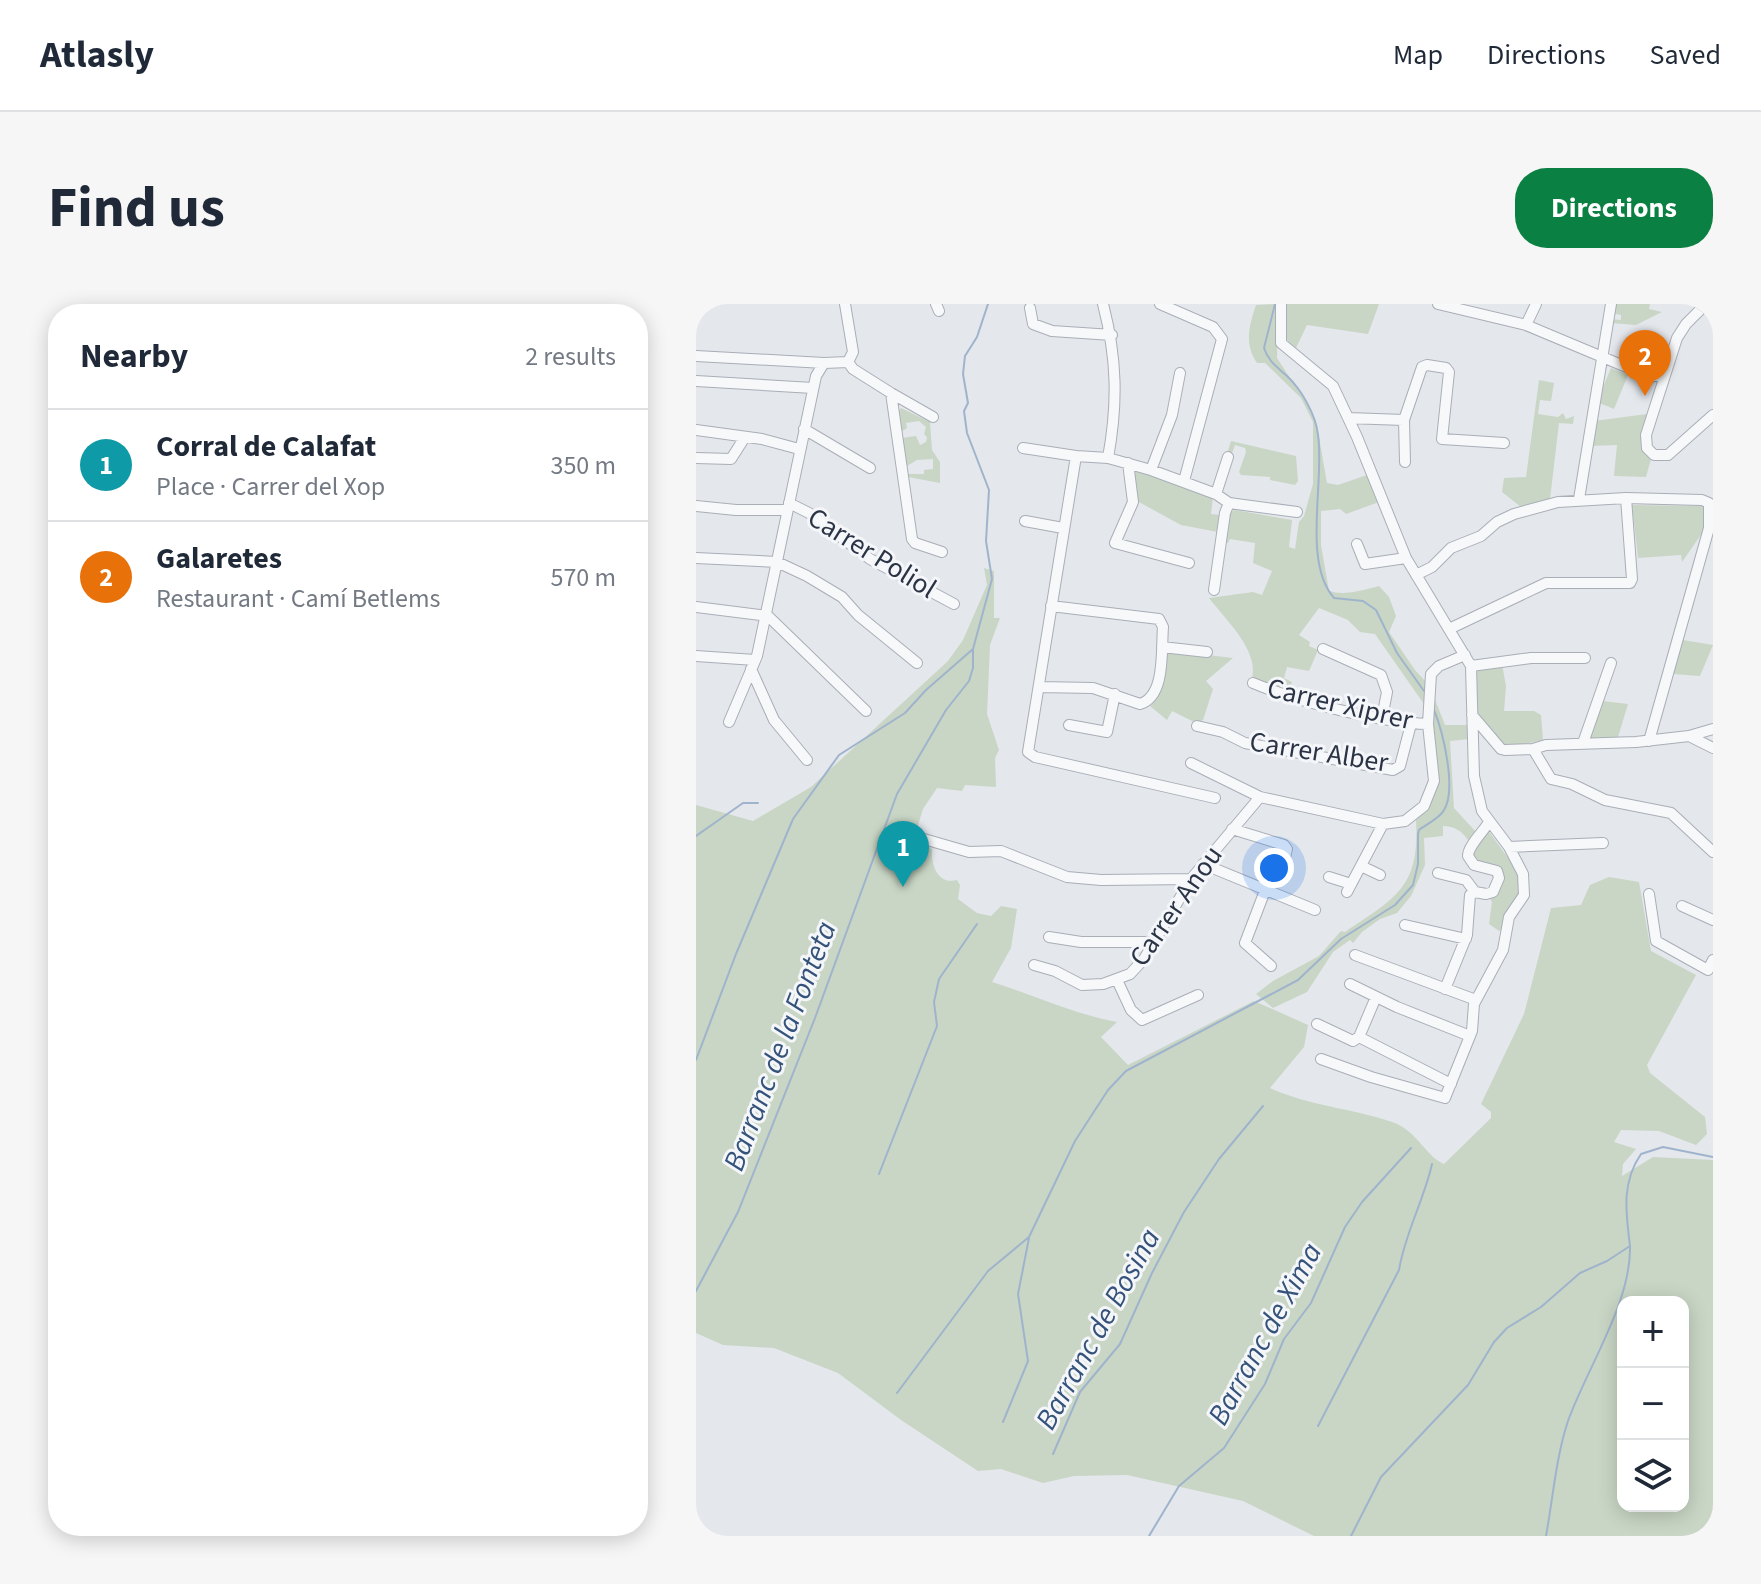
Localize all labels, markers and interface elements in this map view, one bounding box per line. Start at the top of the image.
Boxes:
text: Atlasly [40,28,154,82]
text: Map [1393,35,1443,75]
text: Directions [1487,35,1606,75]
text: Saved [1650,35,1721,75]
button: Directions [1515,168,1713,248]
text: Find us [48,169,225,248]
pin: 2 [1619,330,1671,396]
text: Nearby [80,332,188,381]
text: 2 results [525,338,616,375]
text: Corral de Calafat [156,425,376,468]
text: 1 [99,447,113,484]
text: 350 m [550,447,616,484]
text: Place · Carrer del Xop [156,468,385,505]
street label: Carrer Poliol [800,498,944,608]
text: Galaretes [156,537,282,580]
text: 2 [99,559,113,596]
text: 570 m [550,559,616,596]
text: Restaurant · Camí Betlems [156,580,440,617]
street label: Carrer Xiprer [1263,668,1417,740]
street label: Carrer Alber [1247,721,1391,783]
pin: 1 [877,821,929,887]
street label: Carrer Anou [1120,837,1232,975]
your location [1254,848,1294,888]
water label: Barranc de la Fonteta [713,915,847,1177]
water label: Barranc de Bosina [1025,1221,1171,1437]
water label: Barranc de Xima [1197,1235,1333,1433]
map controls [1617,1296,1689,1512]
button: + [1617,1296,1689,1368]
button: − [1617,1368,1689,1440]
button: layers [1617,1440,1689,1512]

